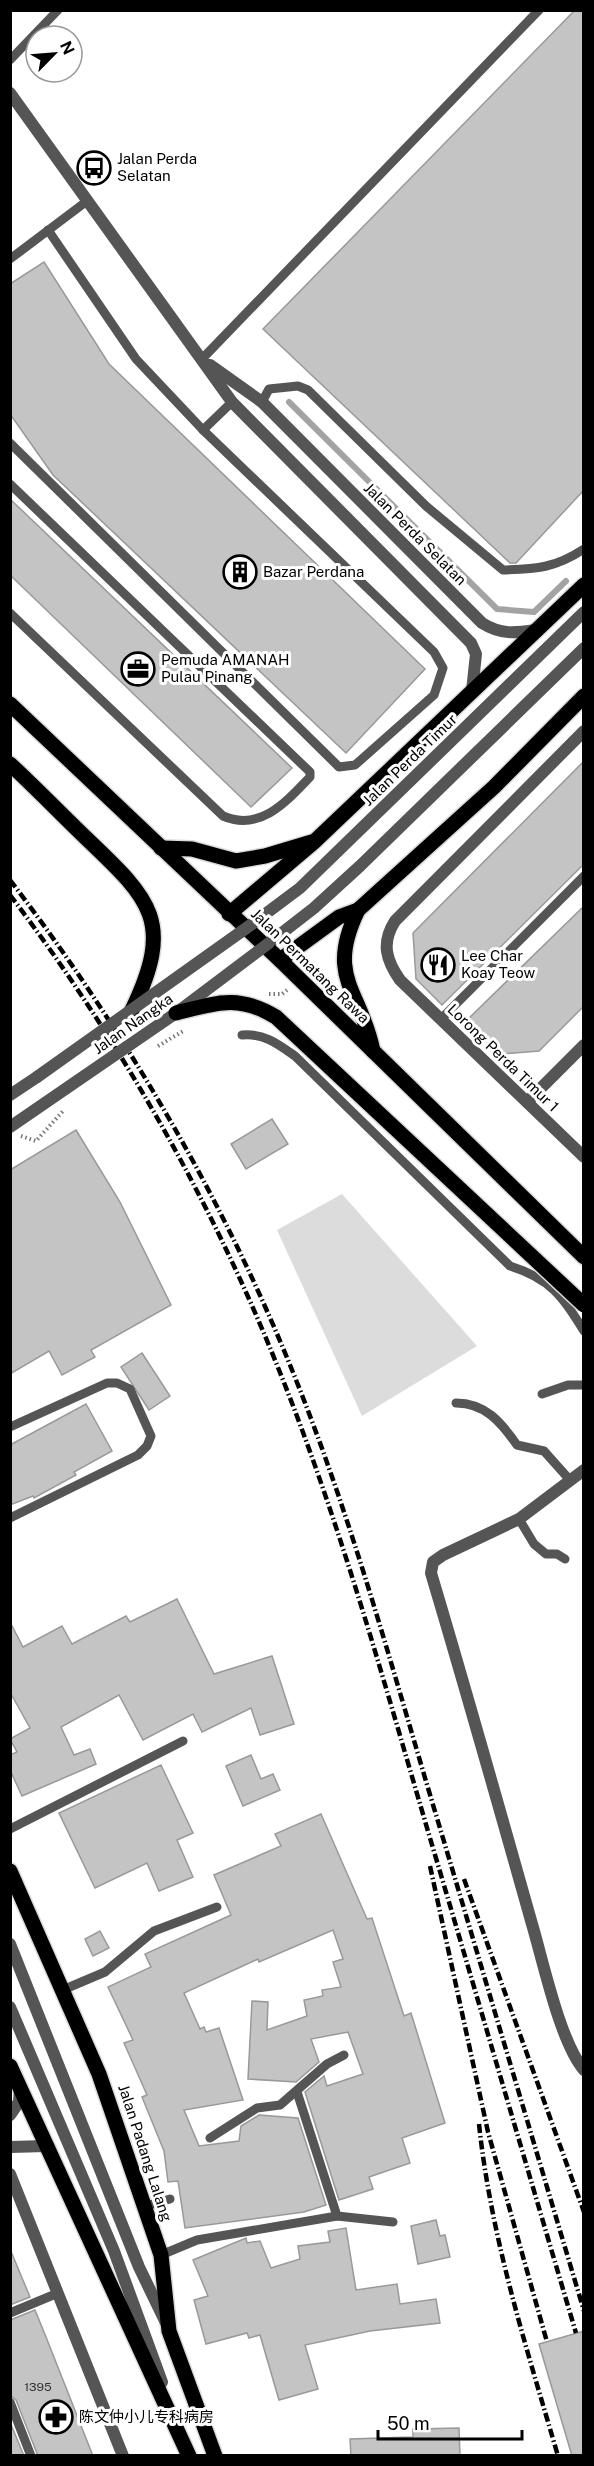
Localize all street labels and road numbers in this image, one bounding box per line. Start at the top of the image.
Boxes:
street label: Jalan Perda Selatan [361,479,470,588]
street label: Jalan Perda Timur [359,710,460,809]
street label: Jalan Permatang Rawa [248,905,373,1026]
street label: Jalan Nangka [90,990,176,1057]
street label: Lorong Perda Timur 1 [444,1000,562,1115]
street label: Jalan Padang Lalang [115,2082,176,2224]

